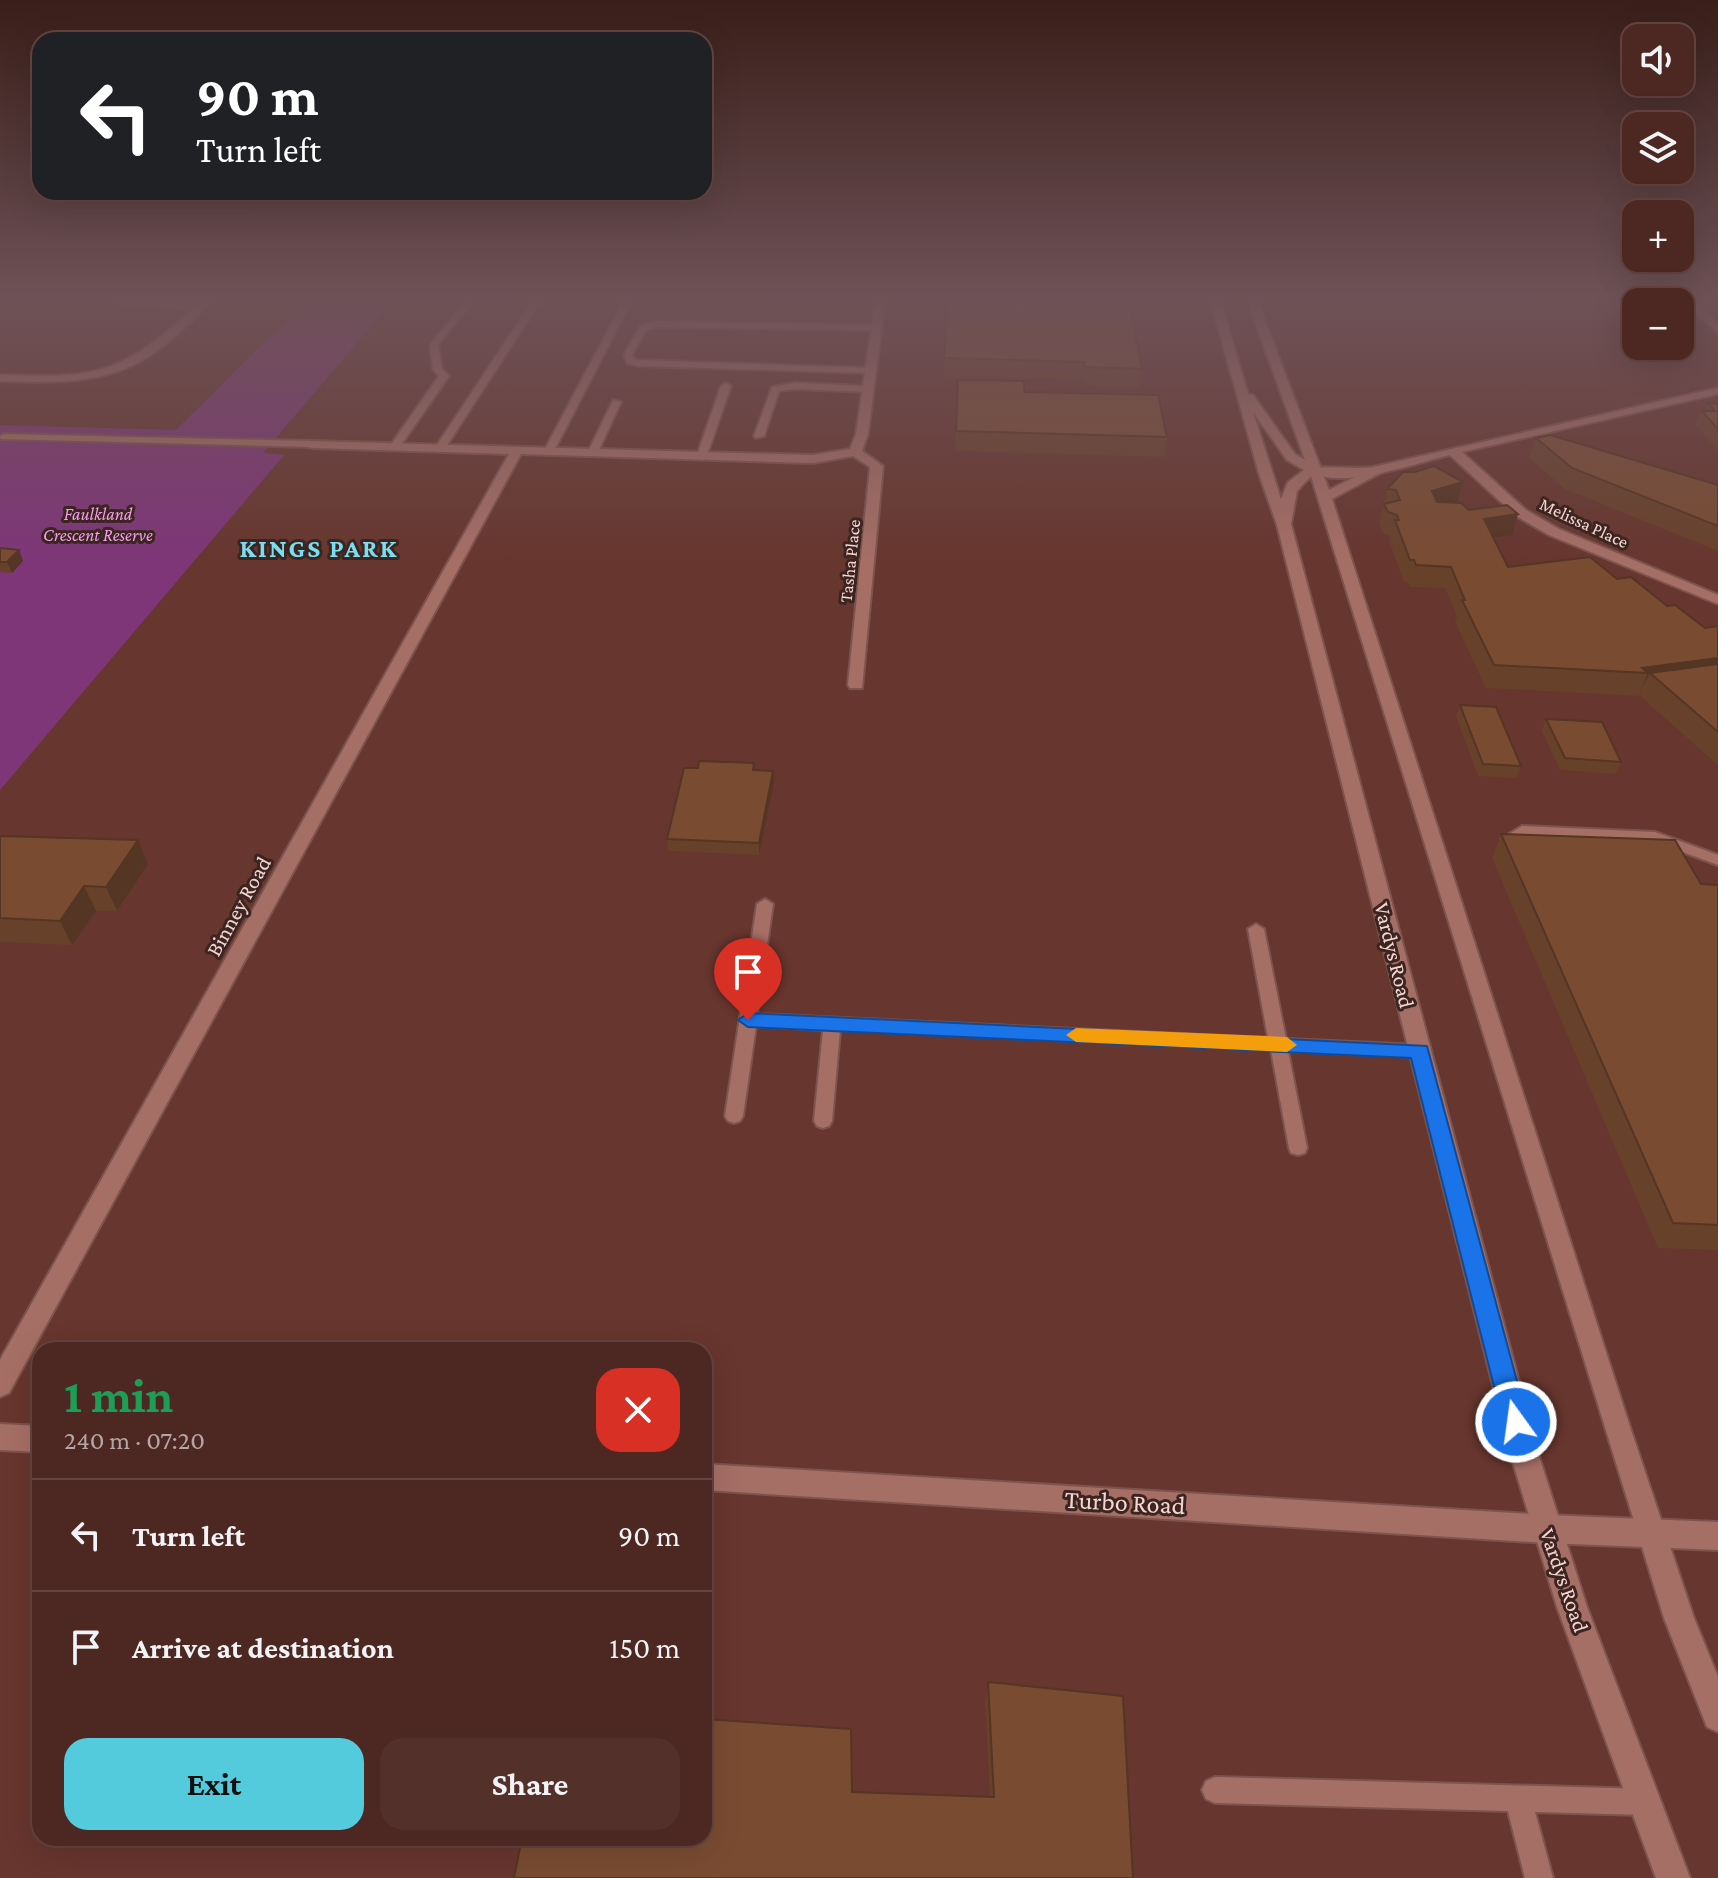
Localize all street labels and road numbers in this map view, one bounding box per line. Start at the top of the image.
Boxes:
street label: Melissa Place [1536,494,1632,552]
street label: Tasha Place [836,518,864,603]
street label: Binney Road [201,852,276,960]
street label: Vardys Road [1369,900,1420,1011]
street label: Turbo Road [1064,1485,1186,1520]
street label: Vardys Road [1535,1525,1594,1636]

